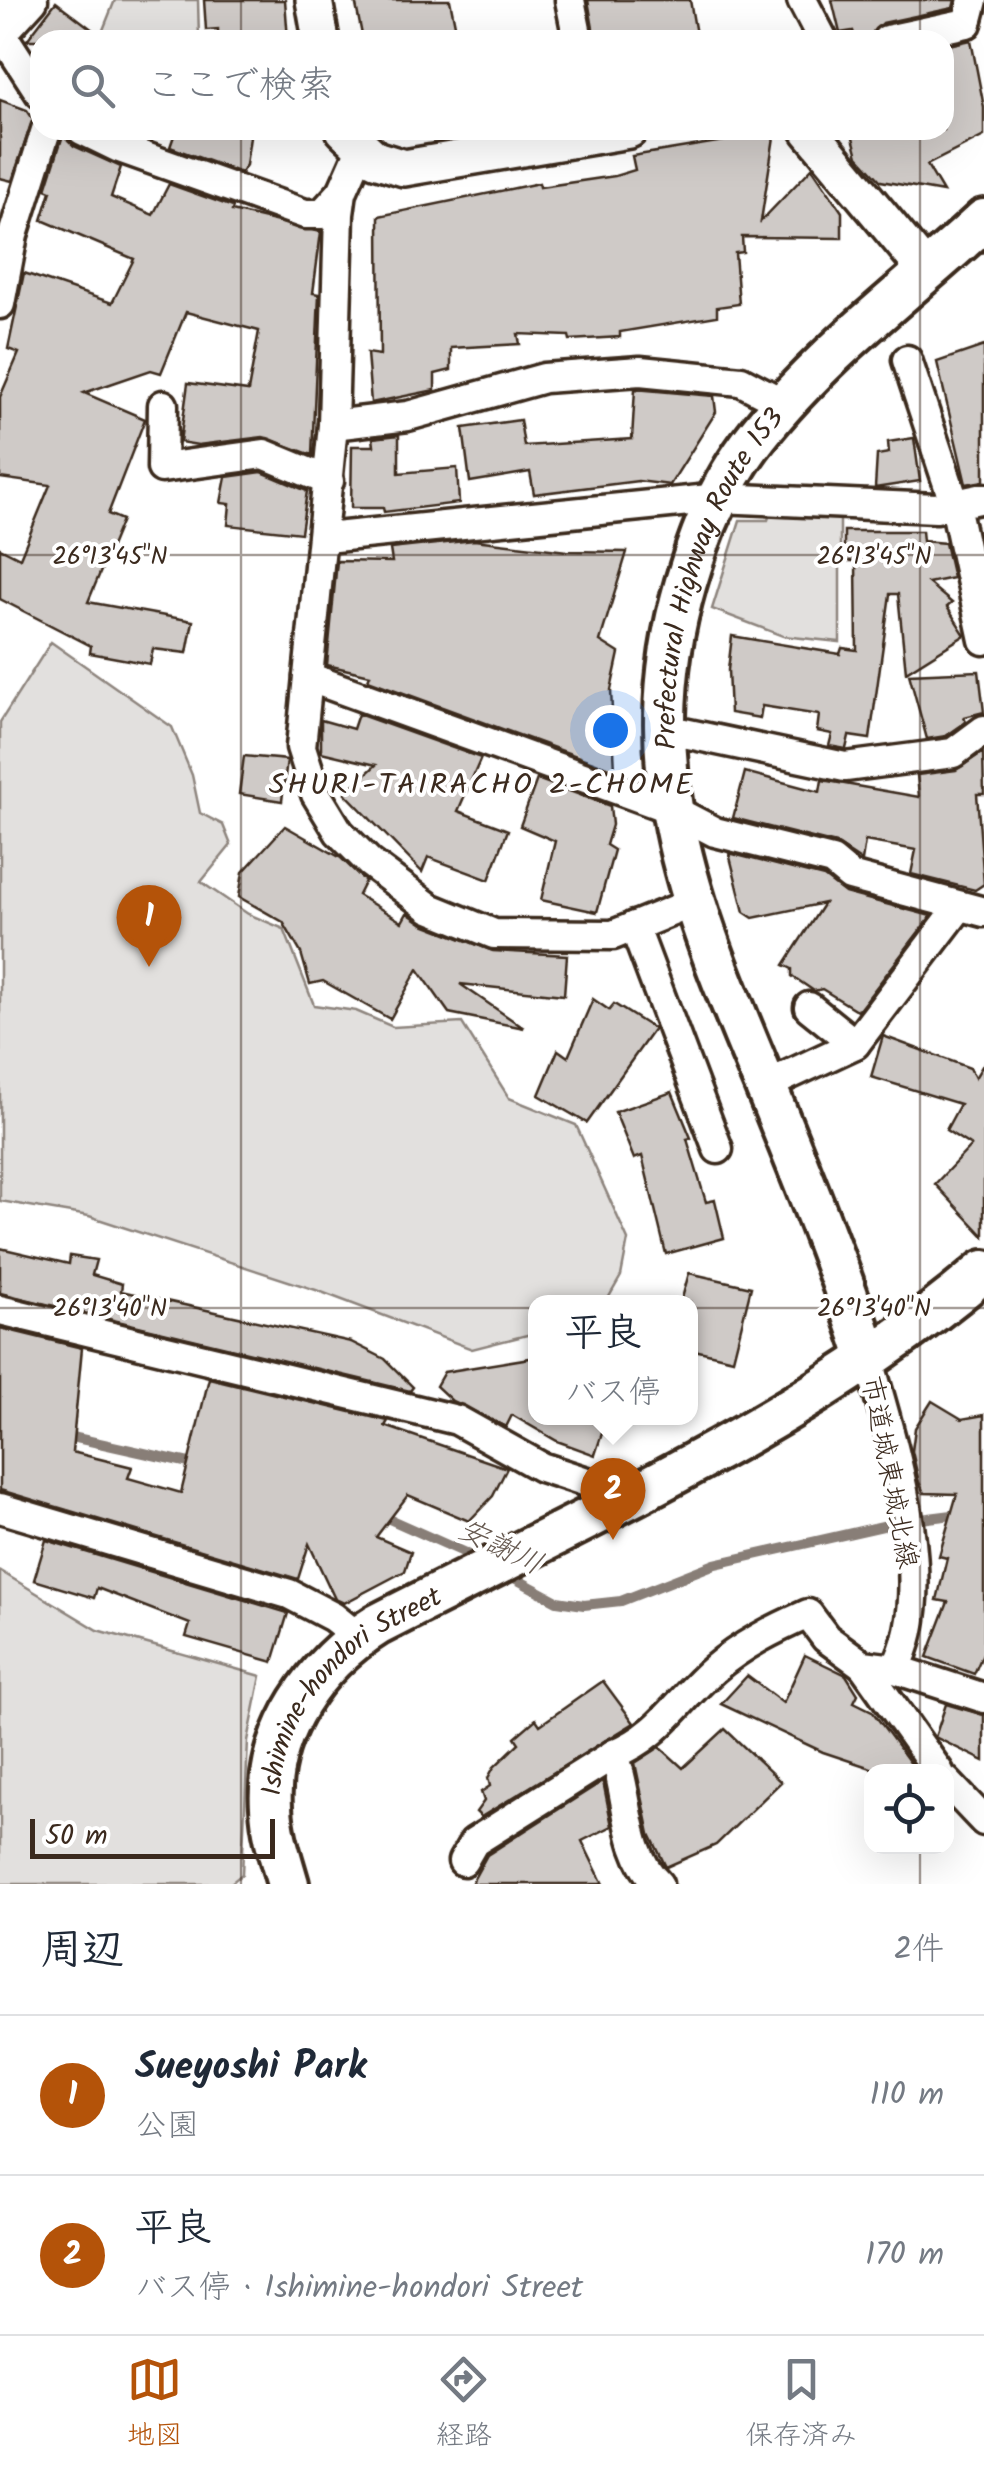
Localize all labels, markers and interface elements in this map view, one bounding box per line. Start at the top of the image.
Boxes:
search box [30,30,954,140]
text: ここで検索 [145,57,335,117]
icon: search [65,58,120,113]
street label: Prefectural Highway Route 153 [645,398,796,750]
text: 26°13'45"N [52,537,168,577]
text: 26°13'45"N [816,537,932,577]
your location [585,705,636,756]
district label: SHURI-TAIRACHO 2-CHOME [269,762,695,810]
pin: 1 [116,884,182,967]
text: 26°13'40"N [53,1289,167,1329]
text: 26°13'40"N [817,1289,931,1329]
popup [528,1295,698,1425]
text: 平良 [565,1305,641,1365]
text: バス停 [565,1368,661,1419]
street label: 市道城東城北線 [848,1372,929,1573]
pin: 2 [580,1458,646,1540]
water label: 安謝川 [449,1506,551,1589]
street label: Ishimine-hondori Street [251,1575,451,1797]
map controls [864,1764,954,1854]
button: locate [864,1764,954,1854]
scale bar [30,1814,275,1858]
text: 50 m [45,1814,108,1859]
text: 周辺 [40,1918,124,1985]
text: 2件 [893,1925,944,1976]
text: Sueyoshi Park [135,2038,366,2098]
text: 1 [68,2070,77,2121]
text: 110 m [870,2070,944,2121]
text: 公園 [135,2101,199,2152]
text: 平良 [135,2200,211,2260]
text: 2 [63,2230,82,2281]
text: 170 m [865,2230,944,2281]
text: バス停 · Ishimine-hondori Street [135,2263,583,2314]
tab: 地図 [127,2352,183,2459]
tab: 経路 [436,2352,492,2459]
tab: 保存済み [745,2352,857,2459]

